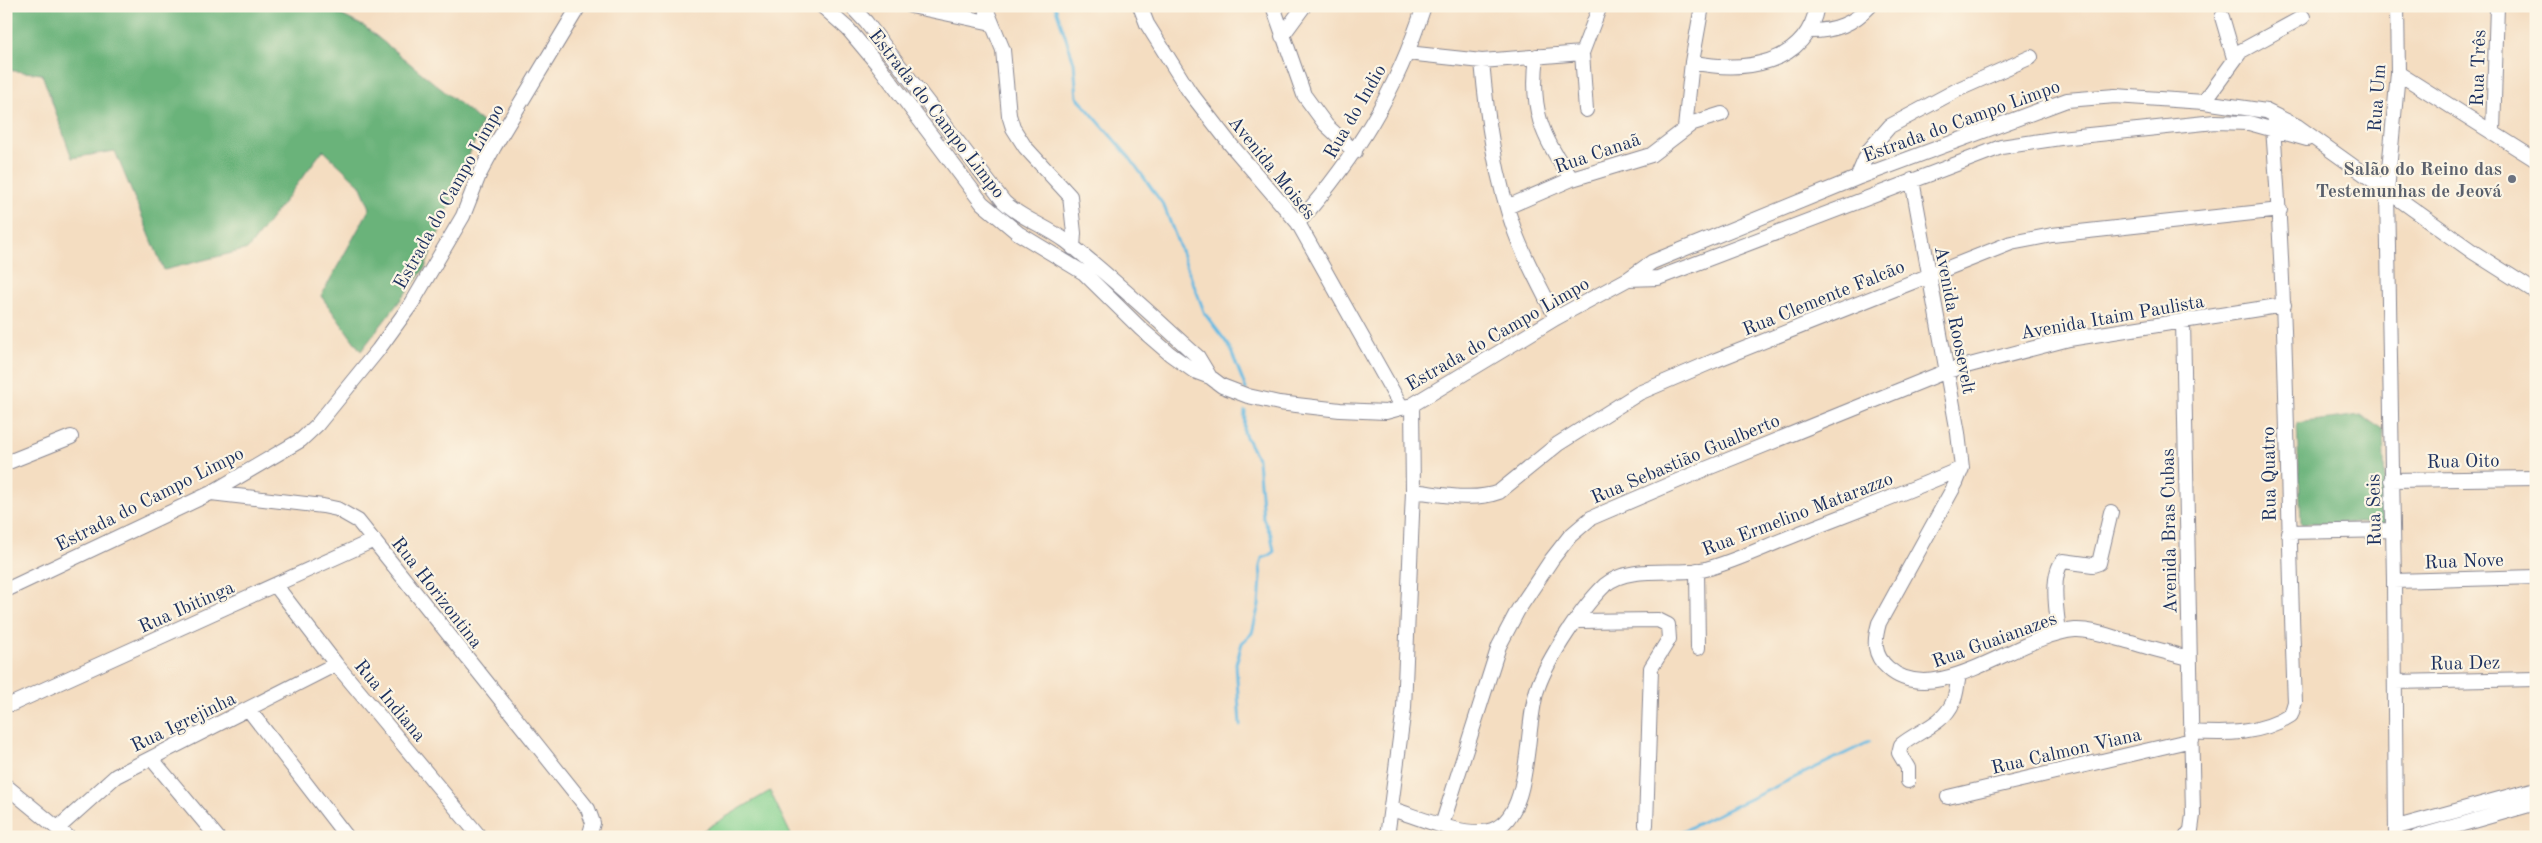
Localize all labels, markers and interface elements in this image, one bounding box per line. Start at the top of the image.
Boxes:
street label: Estrada do Campo Limpo [864,27,1008,203]
street label: Rua Três [2469,29,2490,107]
street label: Rua do Indio [1322,62,1391,163]
street label: Rua Um [2367,63,2390,133]
street label: Estrada do Campo Limpo [1861,78,2063,167]
street label: Estrada do Campo Limpo [391,101,509,293]
street label: Avenida Moisés [1224,113,1318,224]
street label: Rua Canaã [1552,131,1644,178]
place label: Salão do Reino das Testemunhas de Jeová [2316,161,2502,202]
marker: Salão do Reino das Testemunhas de Jeová [2506,173,2518,185]
street label: Avenida Roosevelt [1930,245,1977,396]
street label: Rua Clemente Falcão [1740,258,1908,341]
street label: Estrada do Campo Limpo [1403,275,1593,396]
street label: Avenida Itaim Paulista [2019,293,2206,344]
street label: Rua Sebastião Gualberto [1589,412,1783,509]
street label: Rua Quatro [2260,426,2281,522]
street label: Estrada do Campo Limpo [53,444,247,556]
street label: Avenida Bras Cubas [2160,448,2181,614]
street label: Rua Oito [2426,452,2500,473]
street label: Rua Ermelino Matarazzo [1700,470,1896,561]
street label: Rua Seis [2365,474,2386,546]
street label: Rua Horizontina [387,534,486,653]
street label: Rua Nove [2424,552,2504,573]
street label: Rua Ibitinga [136,579,238,638]
street label: Rua Guaianazes [1930,610,2060,673]
street label: Rua Dez [2430,654,2500,675]
street label: Rua Indiana [350,657,429,747]
street label: Rua Igrejinha [129,689,240,757]
street label: Rua Calmon Viana [1989,726,2144,779]

